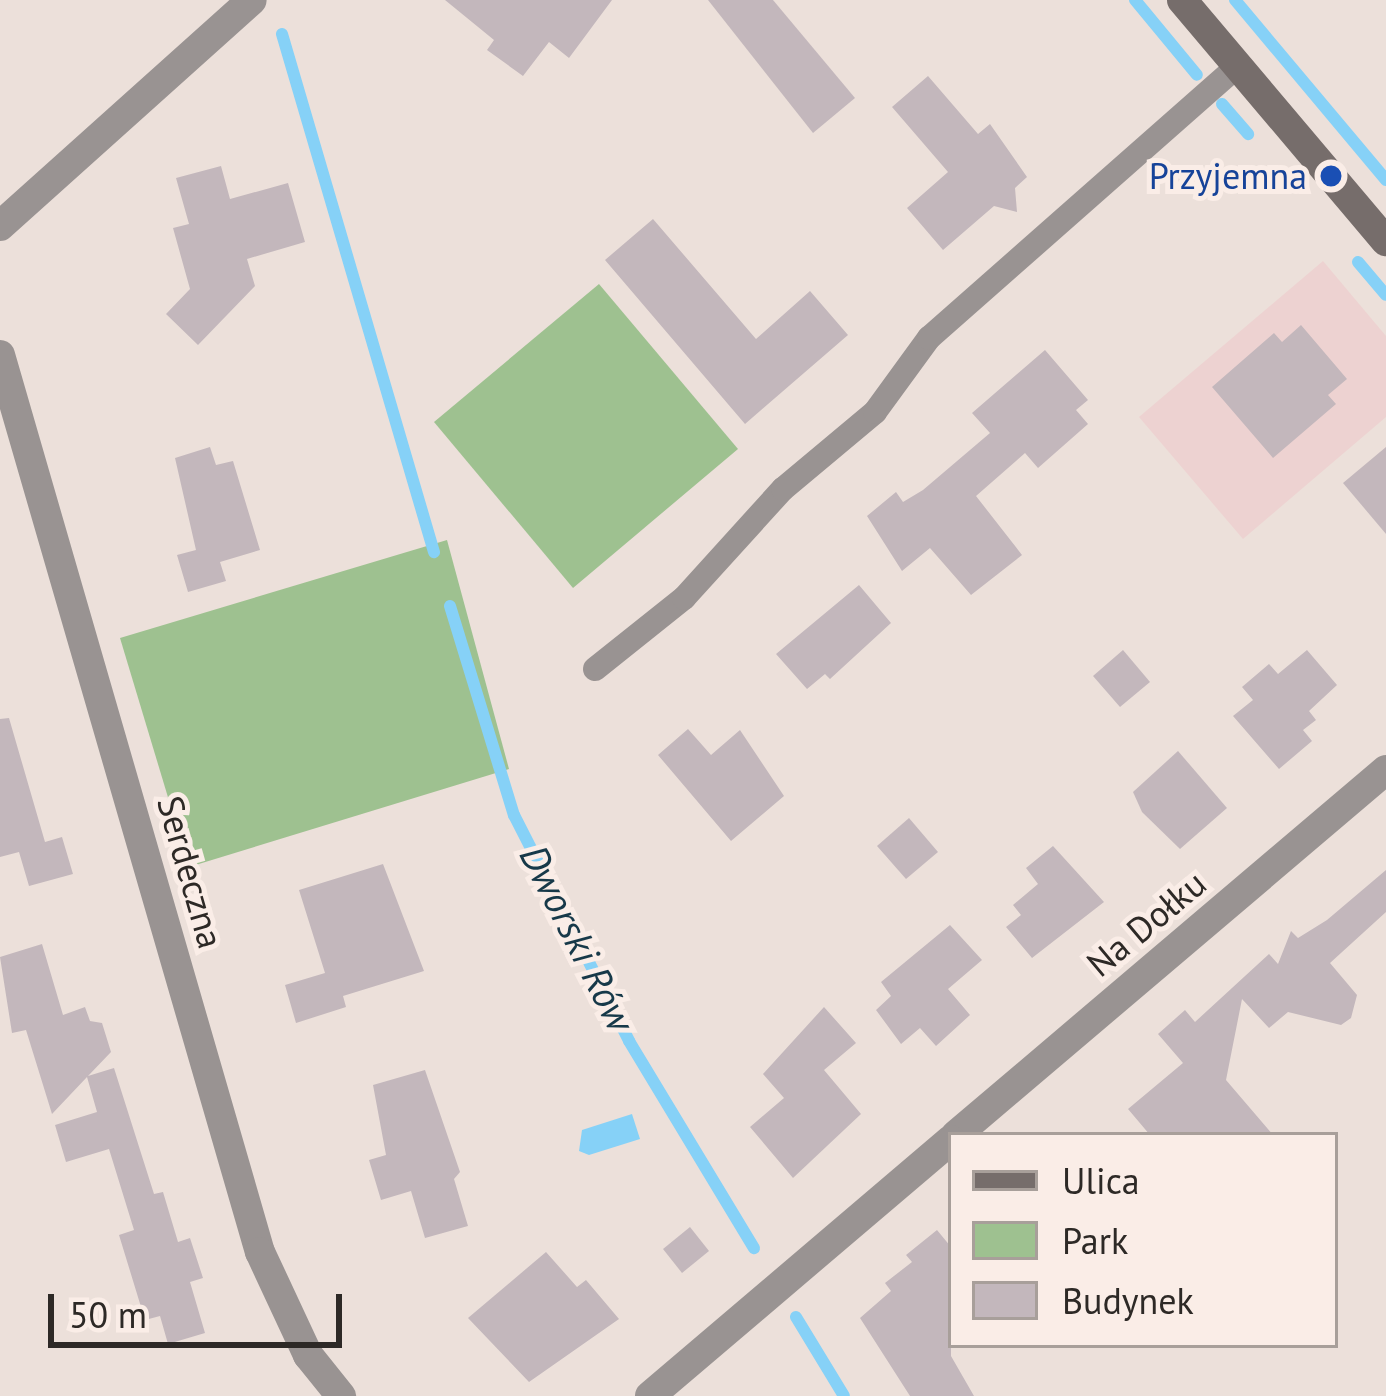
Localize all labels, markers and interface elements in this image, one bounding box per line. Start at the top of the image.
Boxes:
place label: Przyjemna [1149,154,1307,198]
marker: Przyjemna [1318,163,1344,189]
street label: Serdeczna [149,791,233,953]
water label: Dworski Rów [510,837,644,1039]
street label: Na Dołku [1078,861,1214,985]
legend [948,1132,1338,1348]
text: Ulica [1062,1157,1140,1204]
text: Park [1062,1217,1128,1264]
scale bar [54,1270,348,1344]
text: Budynek [1062,1277,1194,1324]
text: 50 m [69,1291,147,1338]

